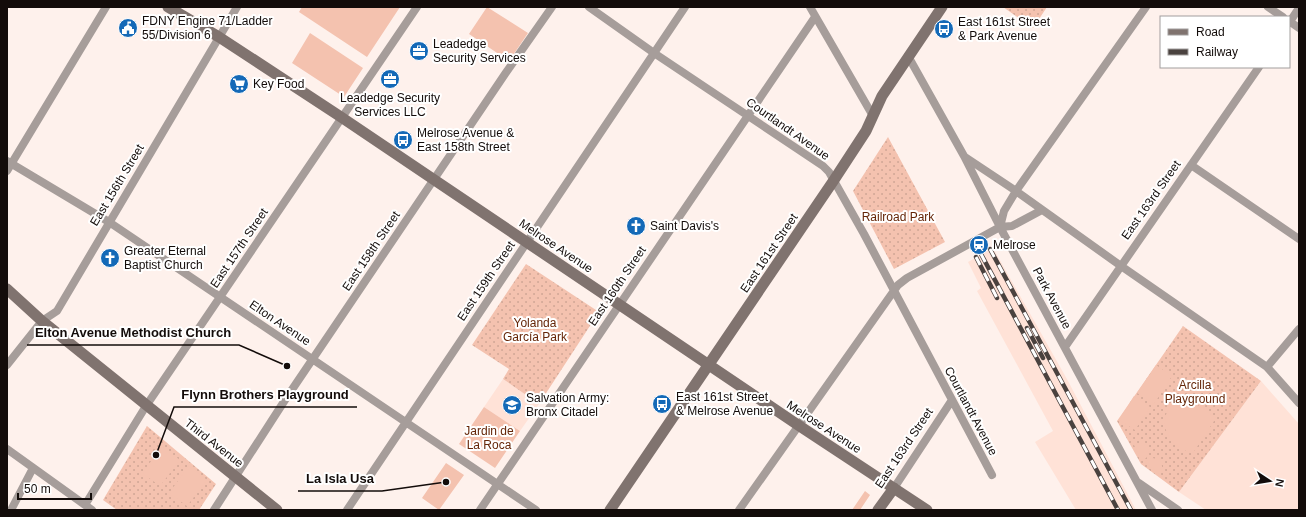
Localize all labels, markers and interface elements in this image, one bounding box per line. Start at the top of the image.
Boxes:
place label: FDNY Engine 71/Ladder 55/Division 6 [142,14,273,42]
place label: East 161st Street & Park Avenue [958,15,1051,43]
legend [1160,16,1290,68]
public building icon: FDNY Engine 71/Ladder 55/Division 6 [117,17,139,39]
bus stop icon: East 161st Street & Park Avenue [933,18,955,40]
text: Road [1196,25,1225,39]
place label: Leadedge Security Services [433,37,526,65]
office icon: Leadedge Security Services [408,40,430,62]
text: Railway [1196,45,1238,59]
office icon: Leadedge Security Services LLC [379,68,401,90]
supermarket icon: Key Food [228,73,250,95]
place label: Key Food [253,77,304,91]
place label: Leadedge Security Services LLC [340,91,440,119]
street label: Courtlandt Avenue [744,95,833,163]
place label: Melrose Avenue & East 158th Street [417,126,514,154]
bus stop icon: Melrose Avenue & East 158th Street [392,129,414,151]
street label: East 156th Street [87,141,147,228]
street label: East 163rd Street [1118,157,1184,242]
street label: East 157th Street [207,205,271,290]
street label: East 158th Street [339,208,403,293]
street label: East 161st Street [737,210,801,295]
park label: Railroad Park [862,210,935,224]
church icon: Saint Davis's [625,215,647,237]
street label: Melrose Avenue [517,216,596,276]
place label: Saint Davis's [650,219,719,233]
station icon: Melrose [968,234,990,256]
street label: East 159th Street [454,238,518,323]
place label: Melrose [993,238,1036,252]
street label: East 160th Street [585,243,649,328]
place label: Greater Eternal Baptist Church [124,244,206,272]
church icon: Greater Eternal Baptist Church [99,247,121,269]
street label: Park Avenue [1030,265,1074,332]
street label: Elton Avenue [247,297,313,349]
park label: Yolanda García Park [503,316,568,344]
callout: Elton Avenue Methodist Church [27,320,239,345]
text: Elton Avenue Methodist Church [35,325,231,340]
street label: Courtlandt Avenue [942,364,1000,458]
park label: Arcilla Playground [1165,378,1225,406]
callout: Flynn Brothers Playground [174,382,357,407]
text: Flynn Brothers Playground [181,387,349,402]
place label: East 161st Street & Melrose Avenue [676,390,773,418]
place label: Salvation Army: Bronx Citadel [526,391,609,419]
bus stop icon: East 161st Street & Melrose Avenue [651,393,673,415]
school or university icon: Salvation Army: Bronx Citadel [501,394,523,416]
street label: Melrose Avenue [784,398,864,456]
street label: East 163rd Street [872,405,936,491]
street label: Third Avenue [182,416,246,470]
park label: Jardin de La Roca [464,424,514,452]
north arrow [1250,461,1290,501]
callout: La Isla Usa [298,466,382,491]
text: La Isla Usa [306,471,375,486]
scale bar [18,475,91,501]
text: N [1273,478,1286,488]
text: 50 m [24,482,51,496]

